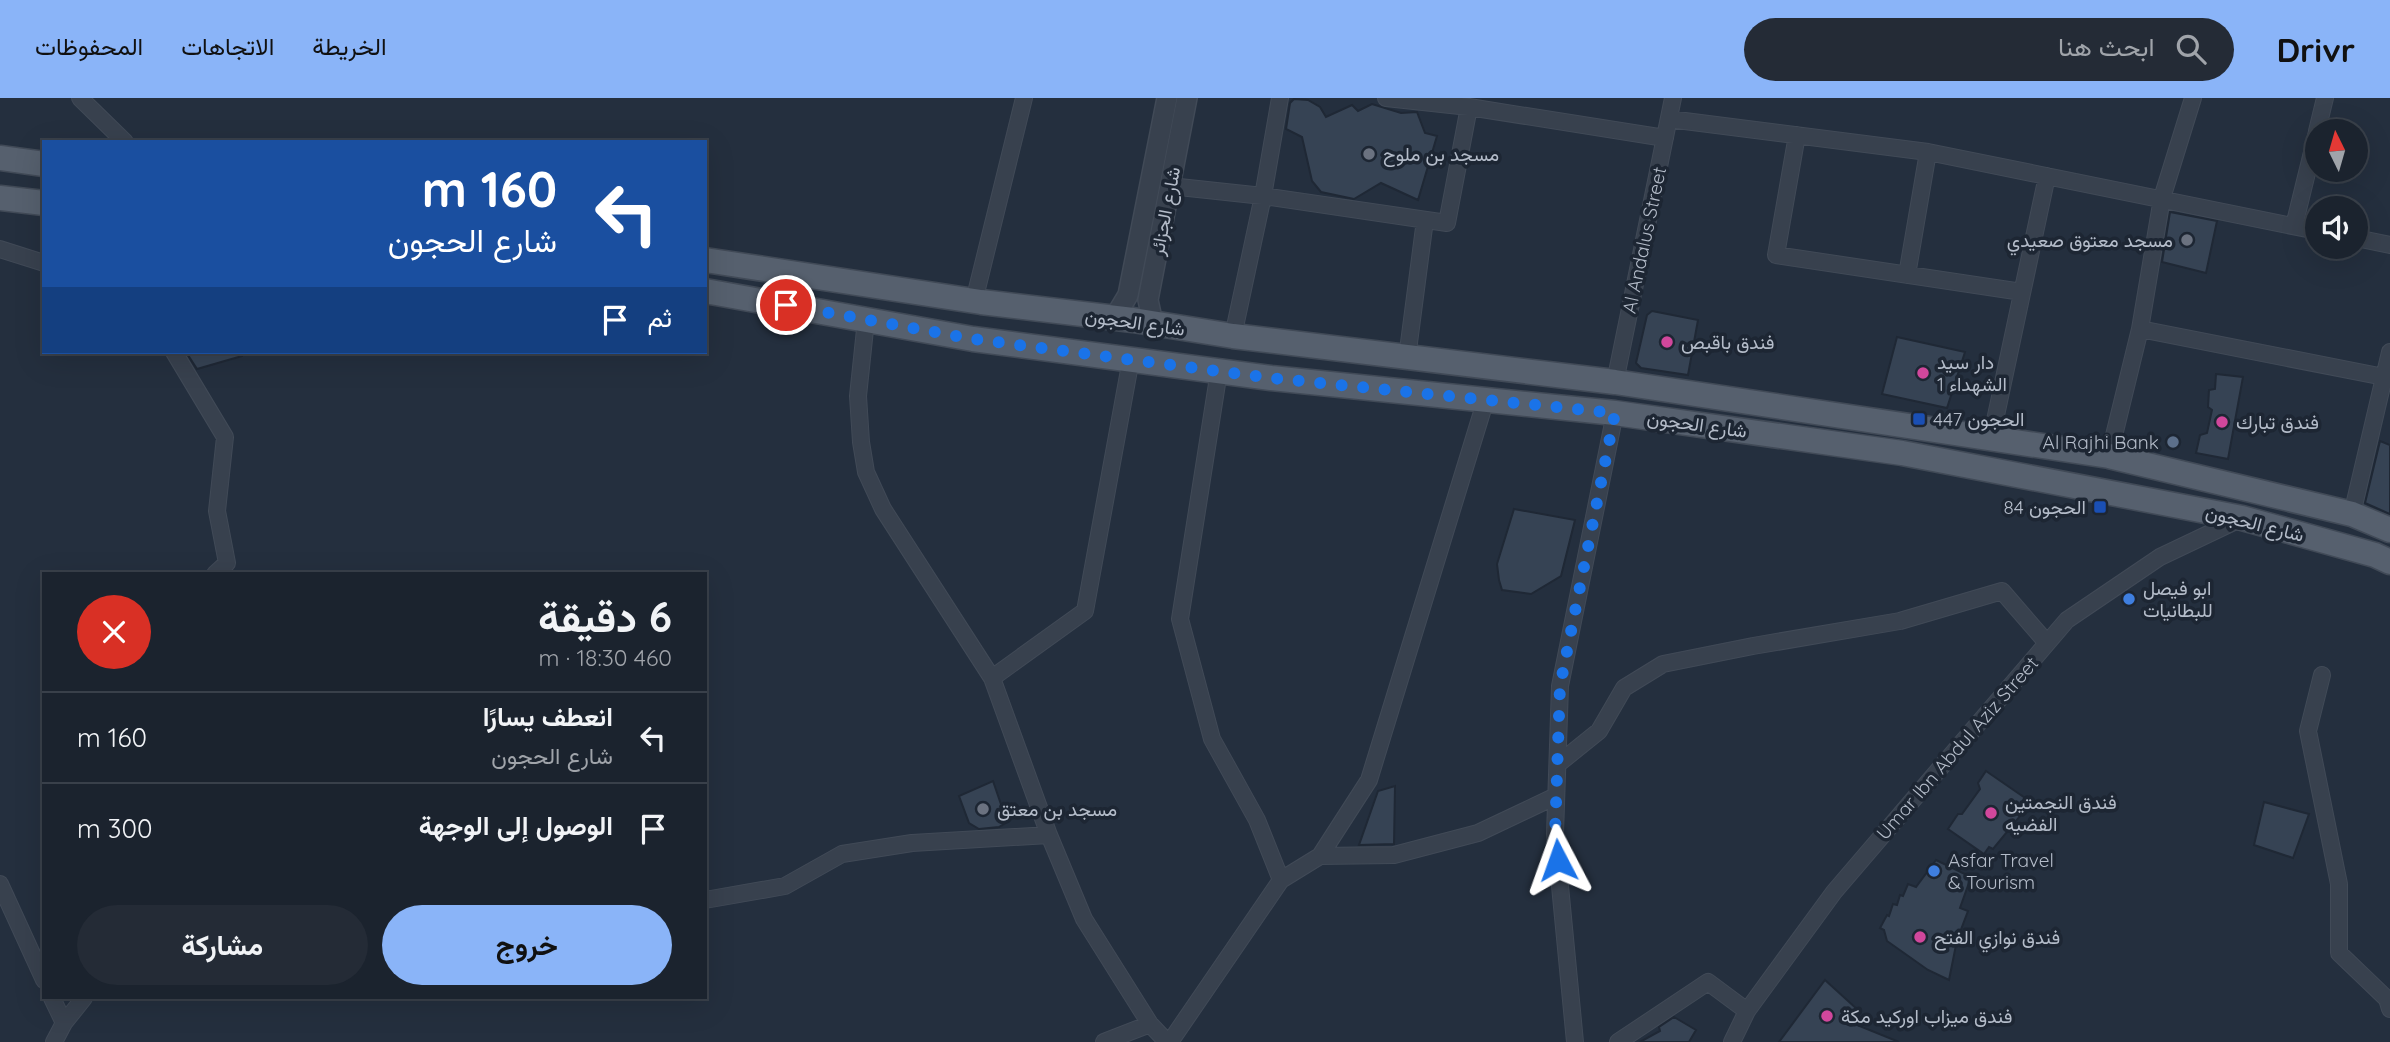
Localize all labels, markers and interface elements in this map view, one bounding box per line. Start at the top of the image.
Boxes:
search box [1744,18,2234,81]
text: Drivr [2276,29,2355,70]
text: ابحث هنا [2058,30,2154,63]
icon: search [2172,30,2210,68]
text: المحفوظات [35,31,143,61]
text: الاتجاهات [181,31,274,61]
text: الخريطة [312,31,387,61]
north arrow [2305,119,2368,182]
map controls [2305,119,2368,259]
place label: مسجد بن ملوح [1383,142,1499,167]
marker: مسجد بن ملوح [1361,146,1377,162]
text: 160 m [422,158,557,219]
street label: شارع الجزائر [1144,165,1186,259]
street label: Al Andalus Street [1617,165,1671,315]
icon: left [581,168,672,259]
button: sound [2305,196,2368,259]
text: شارع الحجون [388,220,557,260]
place label: مسجد معتوق صعيدي [2007,228,2173,256]
marker: مسجد معتوق صعيدي [2179,232,2195,248]
pin [756,275,816,335]
icon: arrive [767,286,805,324]
icon: arrive [596,301,634,339]
text: ثم [648,301,672,334]
street label: شارع الحجون [1083,303,1186,342]
place label: فندق باقبص [1681,330,1775,354]
marker: فندق باقبص [1659,334,1675,350]
place label: دار سيد الشهداء 1 [1937,350,2007,396]
marker: دار سيد الشهداء 1 [1915,365,1931,381]
street label: شارع الحجون [1645,405,1748,444]
place label: الحجون 447 [1933,407,2024,431]
place label: فندق تبارك [2236,410,2319,434]
marker: الحجون 447 [1911,411,1927,427]
marker: فندق تبارك [2214,414,2230,430]
place label: Al Rajhi Bank [2043,430,2159,454]
marker: Al Rajhi Bank [2165,434,2181,450]
place label: الحجون 84 [2003,495,2086,519]
marker: الحجون 84 [2092,499,2108,515]
street label: شارع الحجون [2203,499,2307,548]
place label: ابو فيصل للبطانيات [2143,576,2213,622]
text: 6 دقيقة [538,590,672,643]
marker: ابو فيصل للبطانيات [2121,591,2137,607]
button: close [77,595,151,669]
text: 460 m · 18:30 [539,643,672,672]
street label: Umar Ibn Abdul Aziz Street [1871,651,2043,845]
text: انعطف يسارًا [483,700,613,733]
icon: left [634,719,672,757]
text: 160 m [77,721,147,754]
text: شارع الحجون [491,741,613,770]
place label: فندق النجمتين الفضيه [2005,790,2117,836]
place label: مسجد بن معتق [997,797,1117,821]
marker: مسجد بن معتق [975,801,991,817]
marker: فندق النجمتين الفضيه [1983,805,1999,821]
text: الوصول إلى الوجهة [419,809,613,842]
icon: arrive [634,810,672,848]
text: 300 m [77,812,152,845]
position arrow [1521,823,1595,897]
place label: Asfar Travel & Tourism [1948,848,2054,894]
marker: Asfar Travel & Tourism [1926,863,1942,879]
button: مشاركة [77,905,368,985]
button: خروج [382,905,672,985]
place label: فندق نوازي الفتح [1934,925,2060,953]
marker: فندق نوازي الفتح [1912,929,1928,945]
place label: فندق ميزاب اوركيد مكة [1841,1004,2012,1028]
marker: فندق ميزاب اوركيد مكة [1819,1008,1835,1024]

